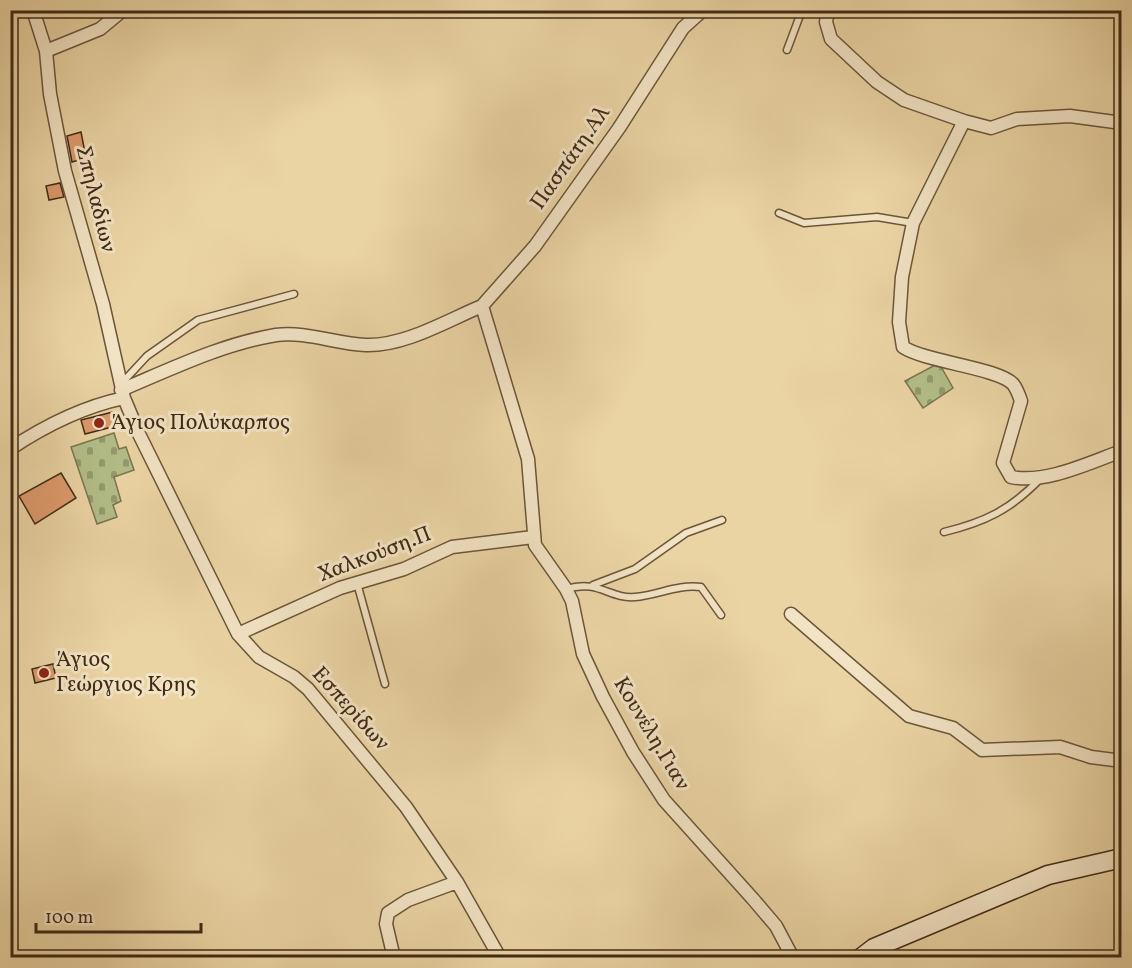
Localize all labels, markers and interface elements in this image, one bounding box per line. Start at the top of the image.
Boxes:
street label: Πασπάτη.Αλ [524,99,618,217]
street label: Σπηλαδίων [67,143,123,256]
place label: Άγιος Πολύκαρπος [111,408,290,439]
marker: Άγιος Πολύκαρπος [92,416,106,430]
street label: Χαλκούση.Π [314,519,436,591]
place label: Άγιος Γεώργιος Κρης [56,645,196,701]
street label: Εσπερίδων [304,660,396,758]
marker: Άγιος Γεώργιος Κρης [37,666,51,680]
street label: Κουνέλη.Γιαν [605,671,697,797]
scale bar [36,896,201,934]
text: 100 m [45,906,94,931]

